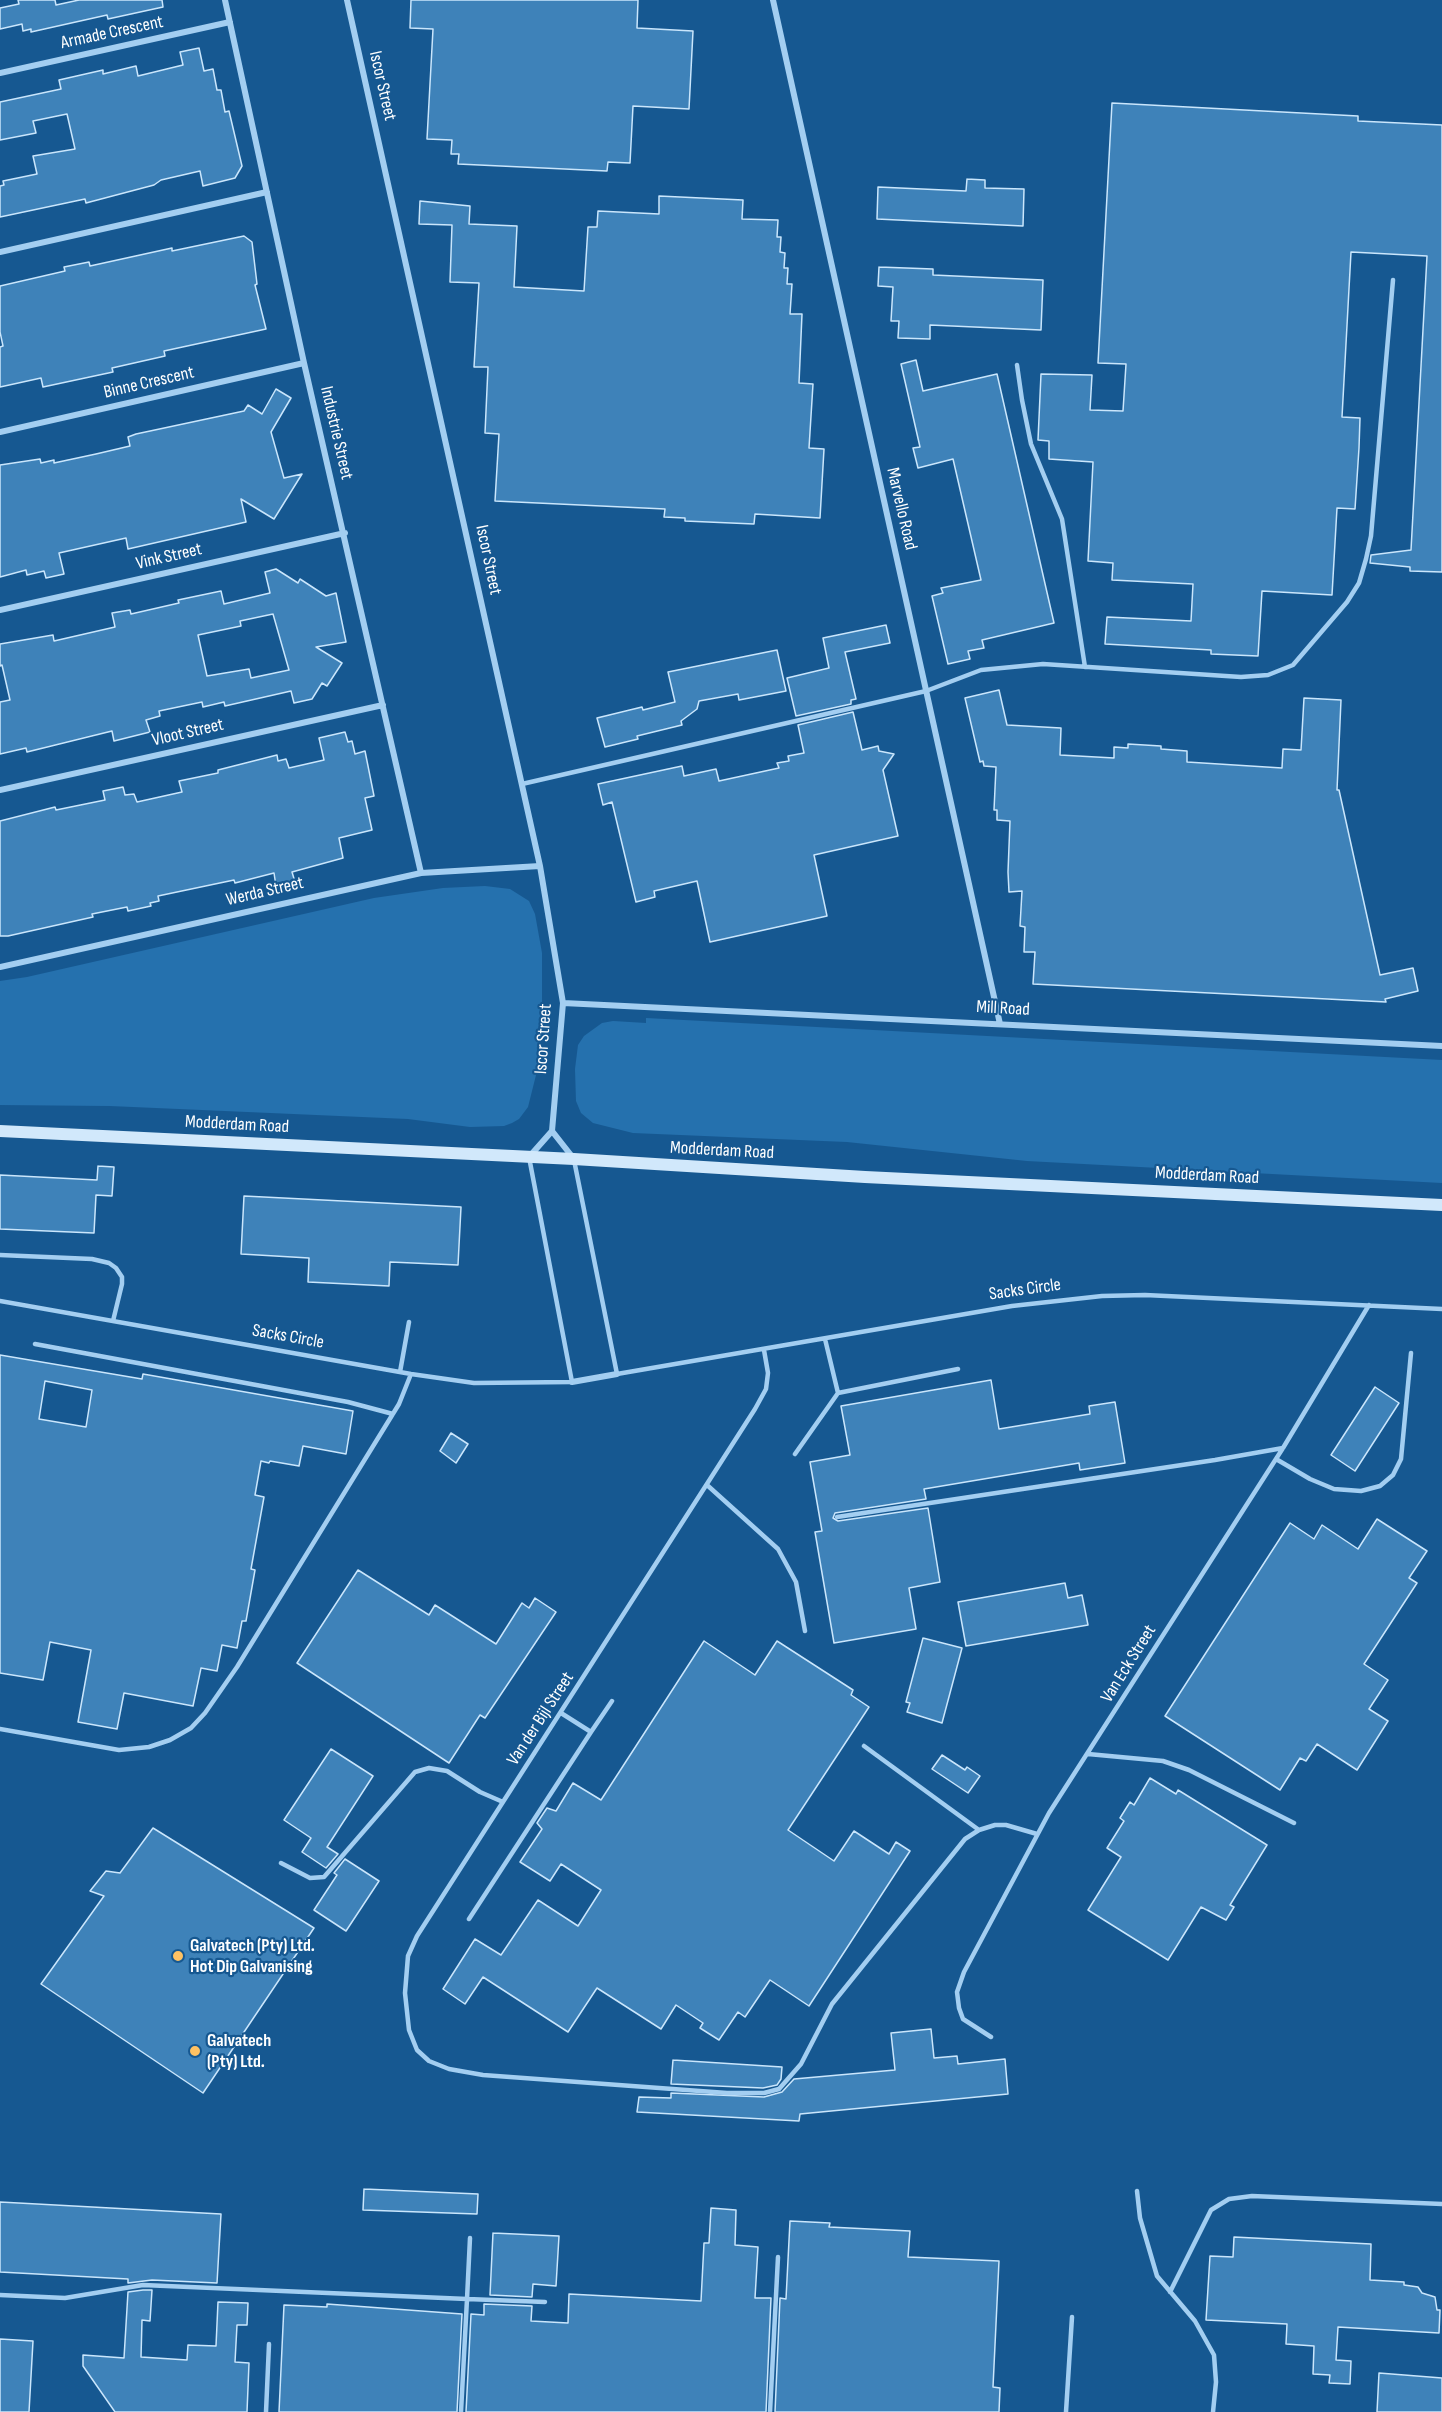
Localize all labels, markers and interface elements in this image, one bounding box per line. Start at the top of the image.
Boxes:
street label: Armade Crescent [59,12,165,54]
street label: Iscor Street [364,49,400,123]
street label: Binne Crescent [102,362,196,404]
street label: Industrie Street [315,384,357,482]
street label: Marvello Road [881,466,921,552]
street label: Iscor Street [470,523,506,597]
street label: Vink Street [134,539,204,575]
street label: Vloot Street [150,714,226,752]
street label: Werda Street [224,873,306,911]
street label: Mill Road [976,997,1030,1021]
street label: Iscor Street [531,1003,557,1075]
street label: Modderdam Road [184,1111,290,1139]
street label: Modderdam Road [669,1137,775,1165]
street label: Modderdam Road [1154,1162,1260,1190]
street label: Sacks Circle [988,1274,1062,1306]
street label: Sacks Circle [250,1320,326,1354]
street label: Van Eck Street [1097,1621,1161,1707]
street label: Van der Bijl Street [503,1668,579,1770]
place label: Galvatech (Pty) Ltd. Hot Dip Galvanising [190,1935,315,1978]
marker: Galvatech (Pty) Ltd. Hot Dip Galvanising [171,1949,185,1963]
place label: Galvatech (Pty) Ltd. [207,2030,271,2072]
marker: Galvatech (Pty) Ltd. [188,2044,202,2058]

